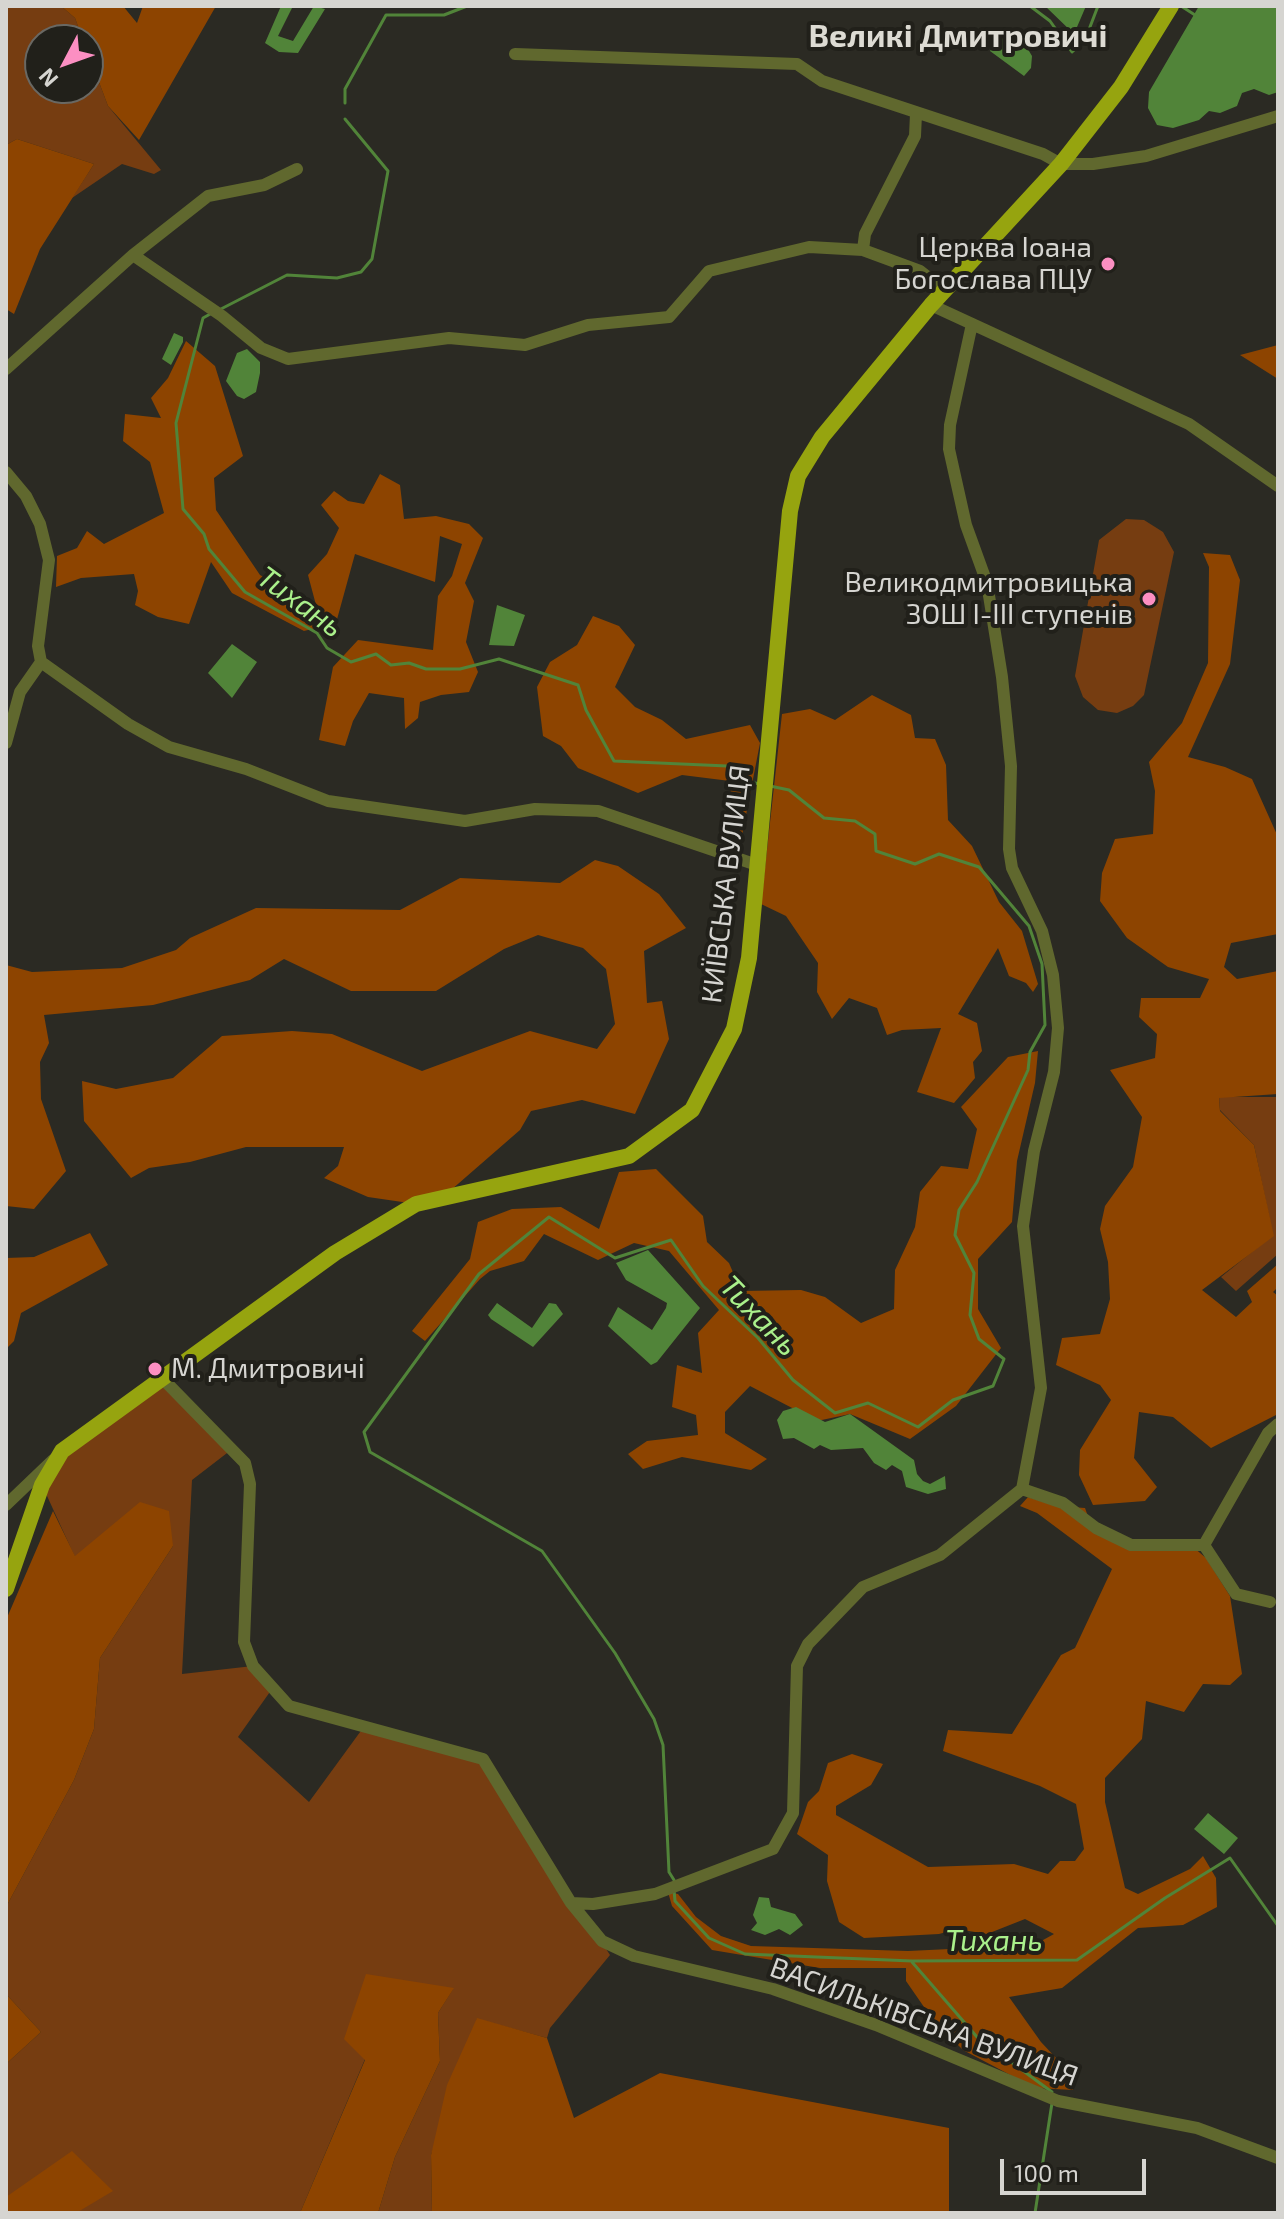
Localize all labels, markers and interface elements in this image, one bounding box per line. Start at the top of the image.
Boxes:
district label: Великі Дмитровичі [809,17,1107,55]
north arrow [24,24,104,104]
text: N [32,64,62,93]
place label: Церква Іоана Богослава ПЦУ [895,231,1092,297]
marker: Церква Іоана Богослава ПЦУ [1099,255,1117,273]
water label: Тихань [250,559,350,645]
place label: Великодмитровицька ЗОШ І-ІІІ ступенів [844,566,1133,632]
marker: Великодмитровицька ЗОШ І-ІІІ ступенів [1140,590,1158,608]
street label: КИЇВСЬКА ВУЛИЦЯ [695,763,757,1005]
water label: Тихань [712,1268,806,1364]
place label: М. Дмитровичі [171,1352,365,1386]
marker: М. Дмитровичі [146,1360,164,1378]
water label: Тихань [945,1923,1043,1959]
street label: ВАСИЛЬКІВСЬКА ВУЛИЦЯ [765,1951,1083,2093]
scale bar [1004,2143,1150,2193]
text: 100 m [1014,2158,1079,2187]

